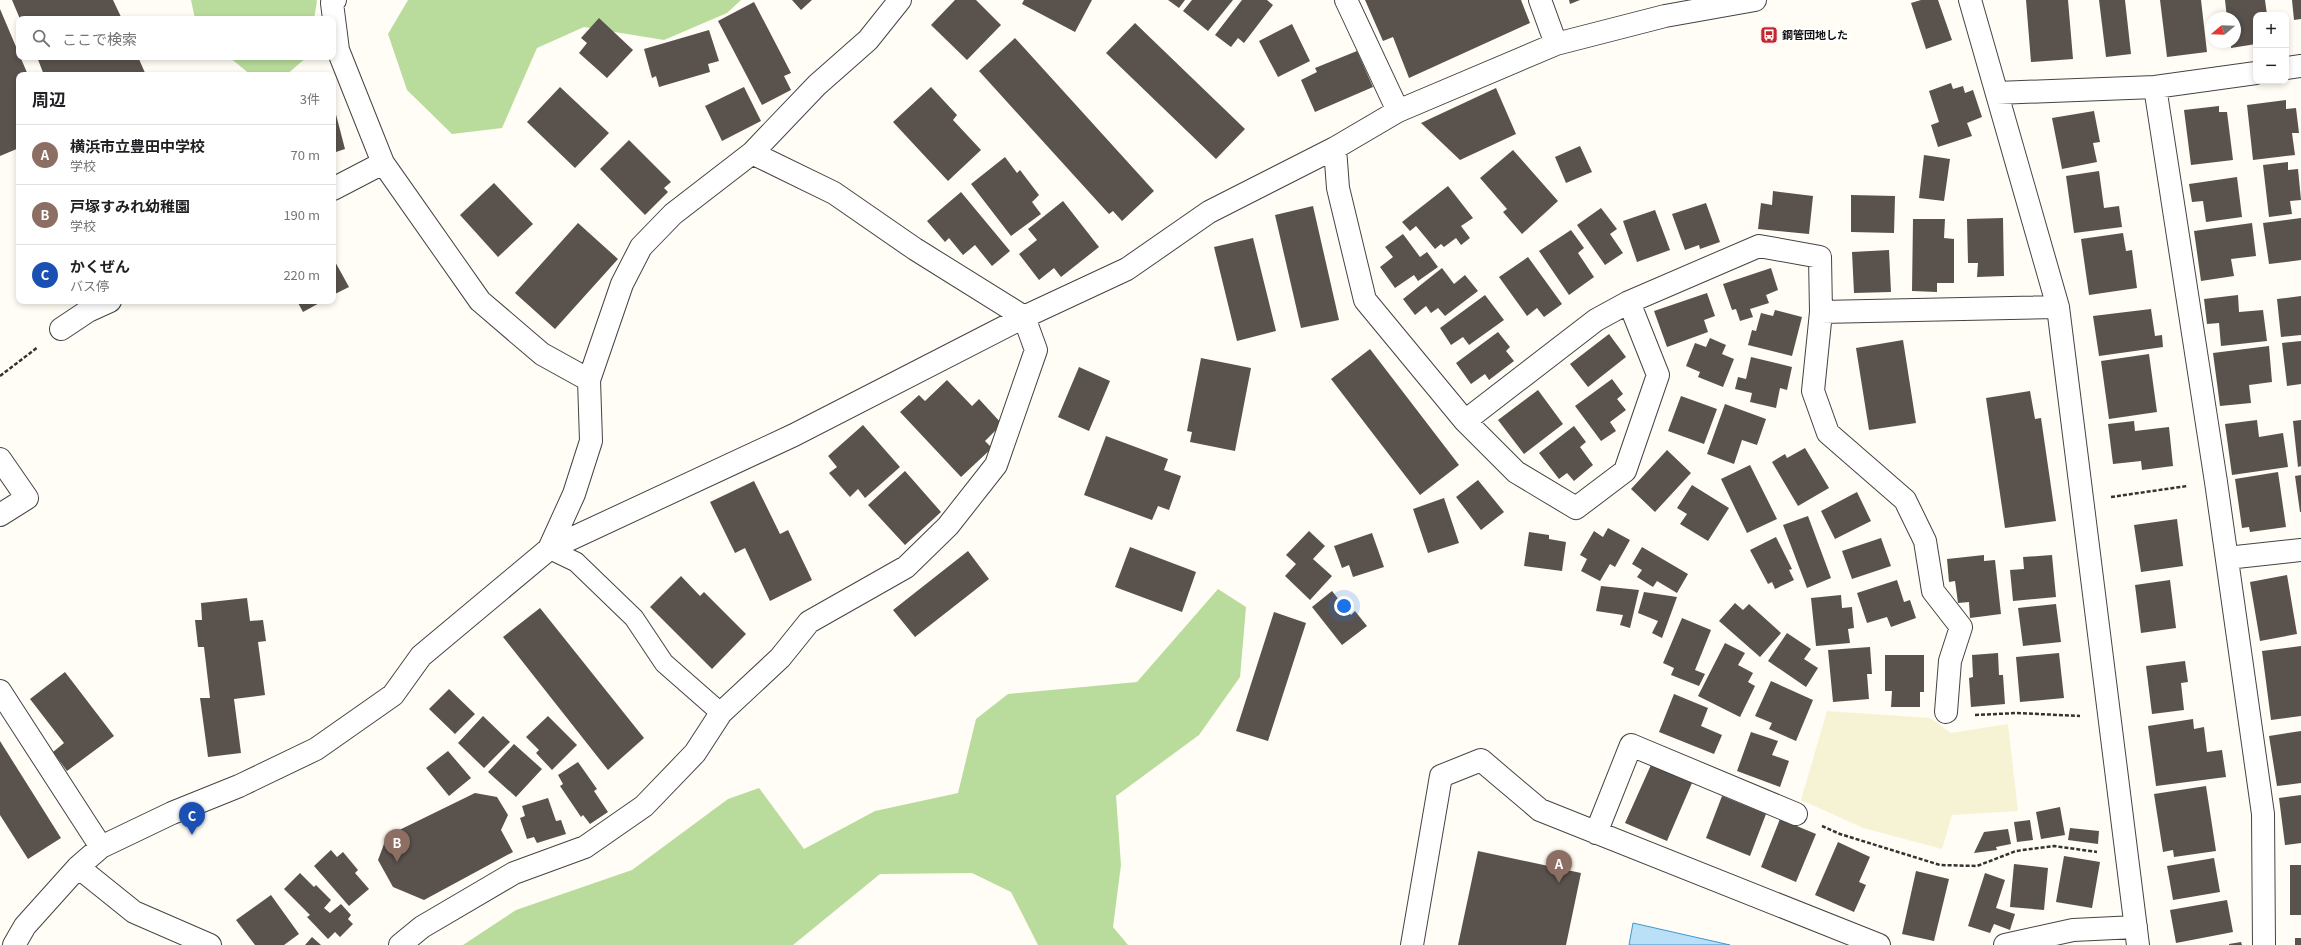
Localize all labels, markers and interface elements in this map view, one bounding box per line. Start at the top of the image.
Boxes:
north arrow [2205,12,2241,48]
map controls [2253,12,2289,84]
button: + [2253,12,2289,48]
search box [16,16,336,60]
bus stop icon: 鋼管団地した [1759,25,1779,45]
place label: 鋼管団地した [1782,26,1848,42]
icon: search [30,27,52,49]
text: ここで検索 [62,28,137,49]
button: − [2253,48,2289,84]
text: 周辺 [32,86,66,111]
text: 3件 [300,89,320,108]
text: 横浜市立豊田中学校 [70,135,205,156]
text: A [41,145,49,164]
text: 70 m [291,145,320,164]
text: 学校 [70,156,96,175]
text: 戸塚すみれ幼稚園 [70,195,190,216]
text: B [41,205,49,224]
text: 190 m [283,205,320,224]
text: 学校 [70,216,96,235]
text: かくぜん [70,255,130,276]
text: C [41,265,49,284]
text: 220 m [283,265,320,284]
text: バス停 [70,276,109,295]
your location [1334,596,1354,616]
pin: C [179,802,205,835]
pin: B [384,829,410,862]
pin: A [1546,850,1572,883]

